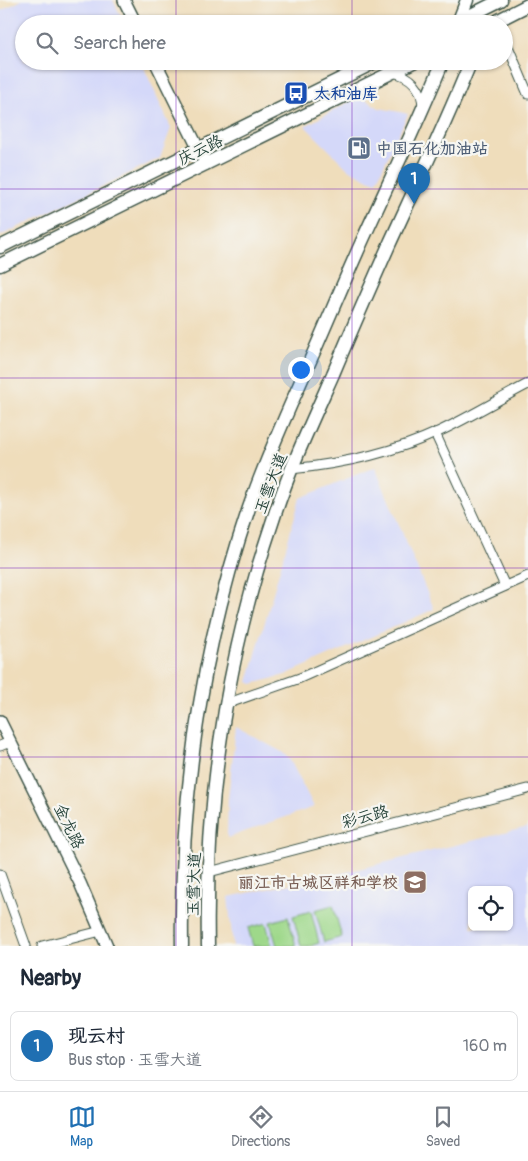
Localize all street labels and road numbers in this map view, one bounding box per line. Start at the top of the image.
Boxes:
street label: 庆云路 [174,130,226,169]
street label: 玉雪大道 [250,450,292,517]
street label: 金龙路 [50,800,89,852]
street label: 彩云路 [339,801,391,833]
street label: 玉雪大道 [183,852,205,916]

